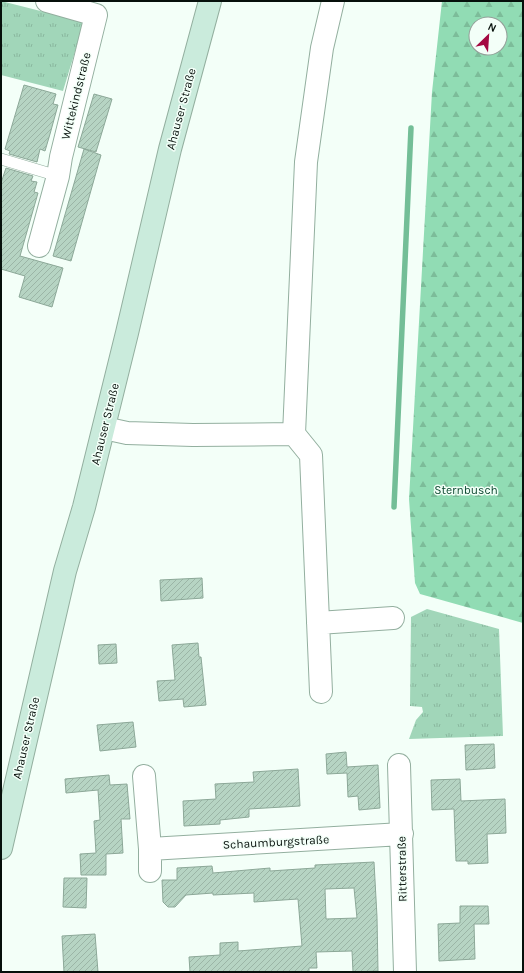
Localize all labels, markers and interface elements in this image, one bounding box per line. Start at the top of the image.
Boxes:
north arrow [468,16,508,56]
text: N [486,20,498,35]
street label: Wittekindstraße [58,51,94,141]
street label: Ahauser Straße [163,67,199,151]
street label: Ahauser Straße [88,382,122,466]
park label: Sternbusch [434,483,498,497]
street label: Ahauser Straße [10,696,42,780]
street label: Schaumburgstraße [223,832,329,852]
street label: Ritterstraße [394,836,410,902]

